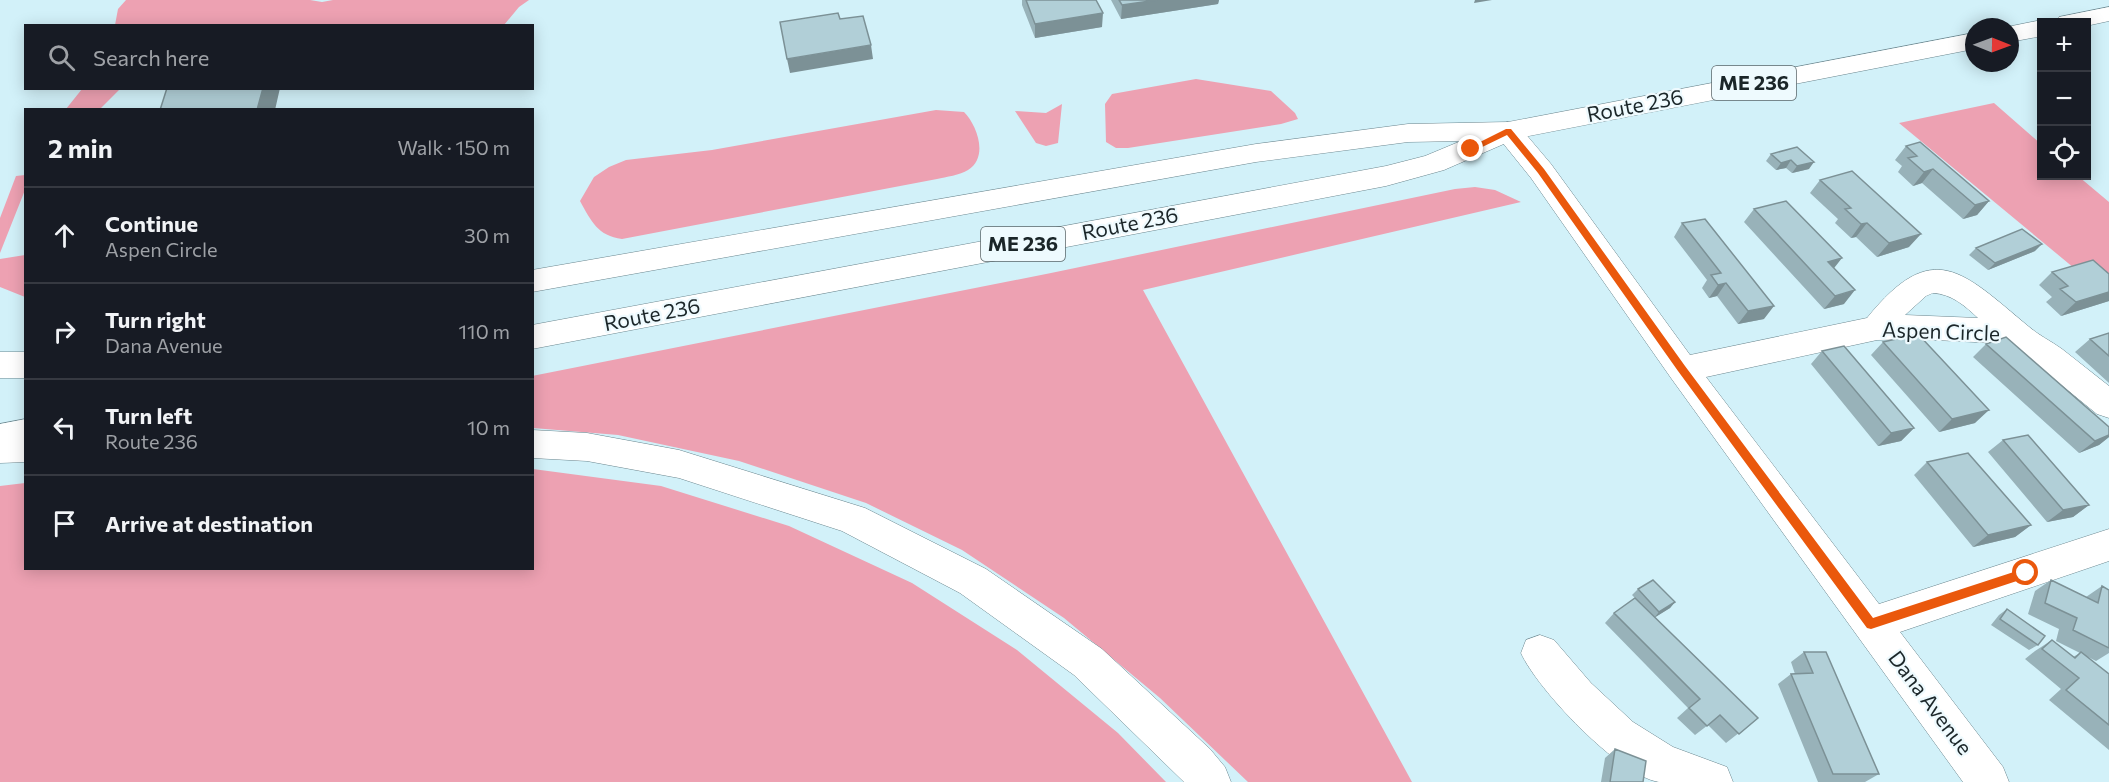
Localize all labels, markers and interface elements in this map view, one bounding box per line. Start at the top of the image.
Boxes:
north arrow [1965,18,2019,72]
map controls [2037,18,2091,180]
button: + [2037,18,2091,72]
search box [24,24,534,90]
icon: search [45,41,78,74]
text: Search here [93,44,209,71]
road number: ME 236 [1712,66,1796,100]
button: − [2037,72,2091,126]
street label: Route 236 [1584,83,1685,126]
button: locate [2037,126,2091,180]
text: 2 min [48,132,113,163]
text: Walk · 150 m [398,135,510,159]
route end [1457,135,1483,161]
street label: Route 236 [1079,201,1180,244]
text: Continue [105,210,198,237]
icon: ahead [48,219,81,252]
text: 30 m [464,223,510,247]
road number: ME 236 [981,227,1065,261]
text: Aspen Circle [105,237,218,261]
street label: Route 236 [601,292,702,335]
text: Turn right [105,306,206,333]
icon: right [48,315,81,348]
street label: Aspen Circle [1882,316,2001,345]
text: 110 m [459,319,510,343]
text: Dana Avenue [105,333,223,357]
text: Turn left [105,402,192,429]
icon: left [48,411,81,444]
text: 10 m [467,415,510,439]
text: Route 236 [105,429,198,453]
icon: arrive [48,507,81,540]
text: Arrive at destination [105,510,313,537]
route start [2012,559,2038,585]
street label: Dana Avenue [1884,645,1978,759]

